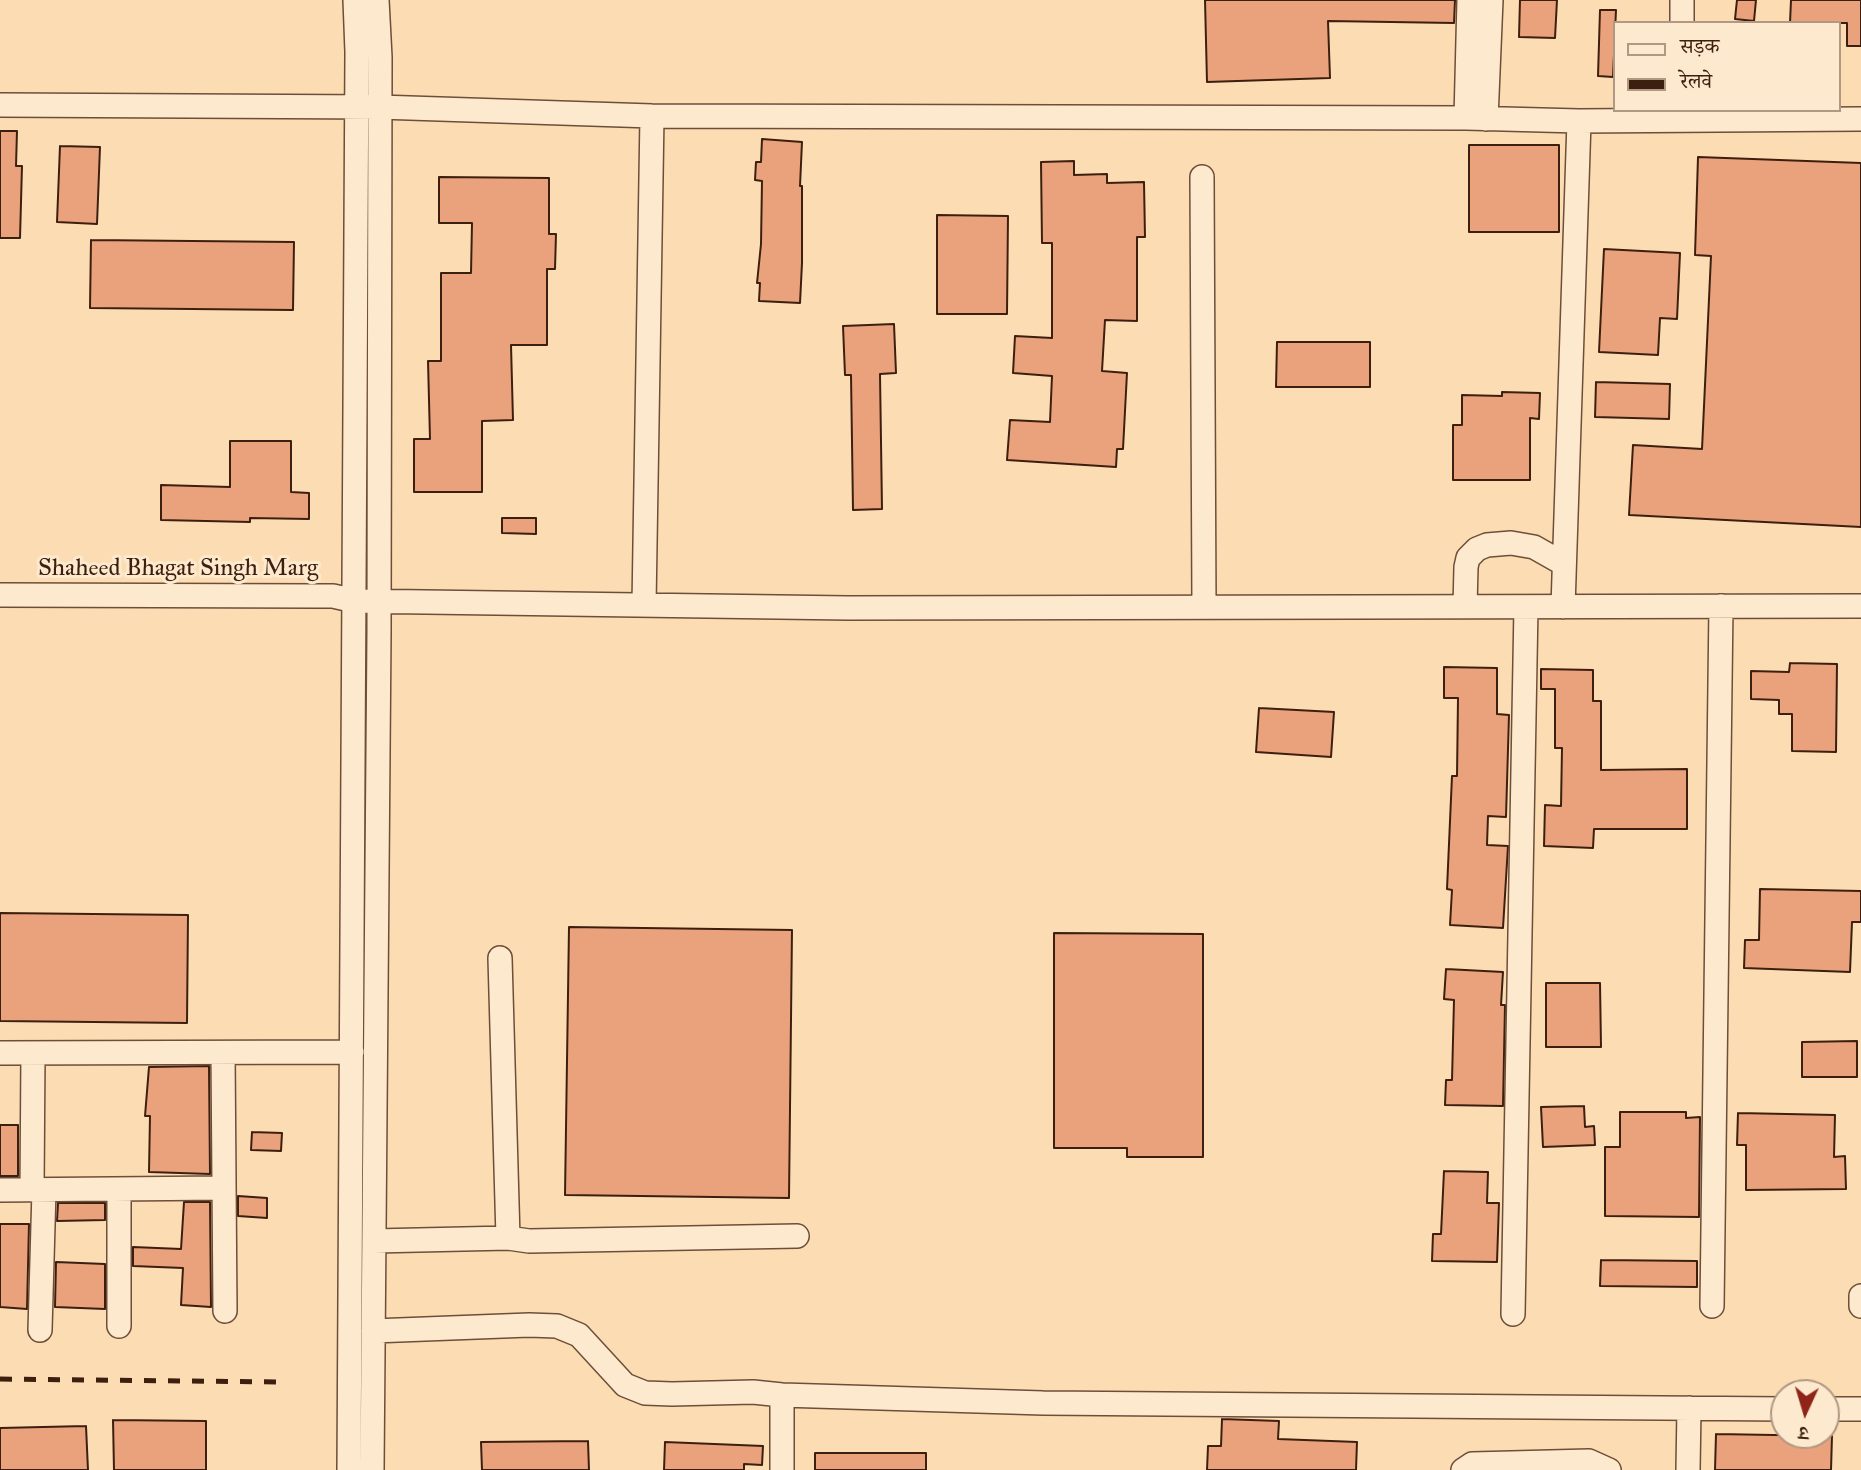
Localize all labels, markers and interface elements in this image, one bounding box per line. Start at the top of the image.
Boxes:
legend [1612,21,1840,112]
text: सड़क [1680,33,1719,59]
text: रेलवे [1680,68,1712,94]
street label: Shaheed Bhagat Singh Marg [38,555,318,583]
north arrow [1770,1379,1840,1449]
text: उ [1798,1422,1809,1445]

